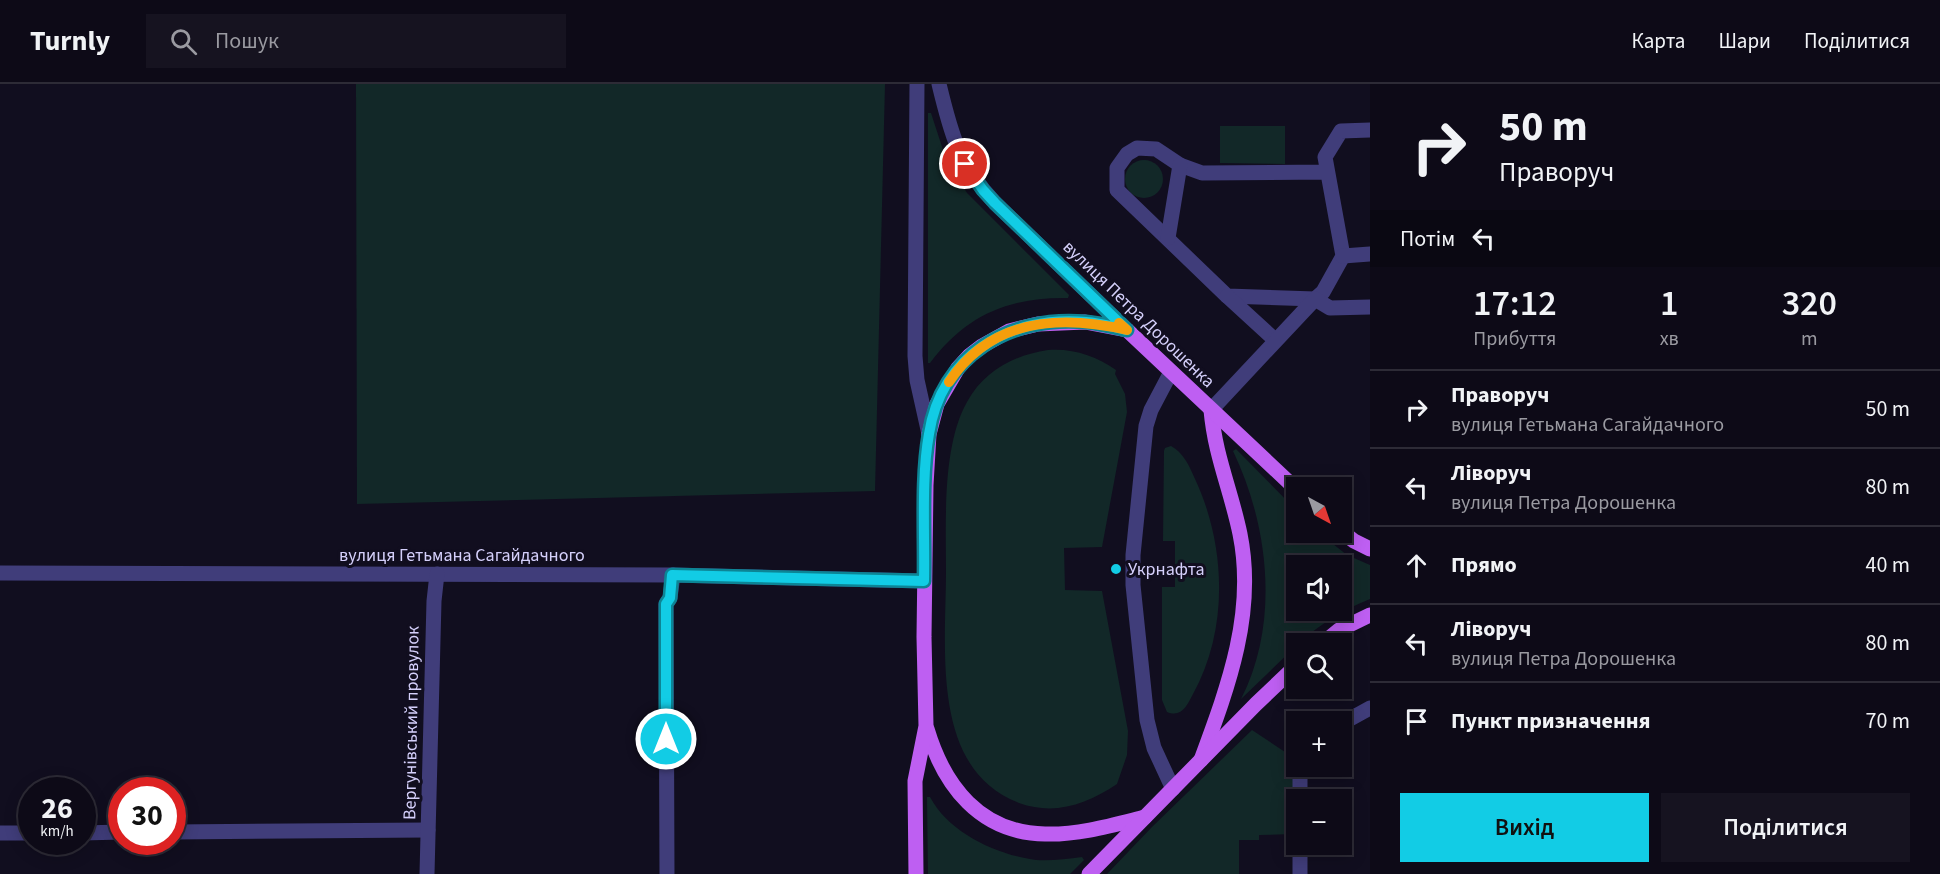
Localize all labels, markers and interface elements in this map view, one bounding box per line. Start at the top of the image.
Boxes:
search box [146,14,566,68]
text: Turnly [30,21,110,61]
icon: search [167,25,200,58]
text: Пошук [215,25,279,57]
text: Карта [1632,26,1685,56]
text: Шари [1718,26,1771,56]
text: Поділитися [1804,26,1910,56]
text: 50 m [1499,97,1588,157]
icon: right [1400,108,1478,186]
pin [939,138,990,189]
icon: arrive [948,147,981,180]
text: Праворуч [1499,153,1614,192]
icon: left [1467,222,1500,255]
text: Потім [1400,223,1455,255]
street label: вулиця Петра Дорошенка [1057,235,1220,394]
text: 17:12 [1473,278,1557,329]
text: 1 [1660,278,1678,329]
text: 320 [1782,278,1837,329]
text: Прибуття [1473,325,1556,353]
text: хв [1660,325,1679,353]
text: m [1801,325,1818,353]
text: Праворуч [1451,379,1549,411]
icon: right [1400,393,1433,426]
text: 50 m [1865,393,1910,425]
text: вулиця Гетьмана Сагайдачного [1451,411,1724,439]
text: Ліворуч [1451,457,1531,489]
icon: left [1400,471,1433,504]
text: 80 m [1865,471,1910,503]
north arrow [1286,477,1352,543]
map controls [1286,477,1352,855]
text: вулиця Петра Дорошенка [1451,489,1676,517]
street label: вулиця Гетьмана Сагайдачного [339,543,585,568]
icon: ahead [1400,549,1433,582]
text: Прямо [1451,549,1517,581]
text: 40 m [1865,549,1910,581]
button: sound [1286,555,1352,621]
place label: Укрнафта [1128,557,1205,582]
marker: Укрнафта [1109,562,1123,576]
text: Ліворуч [1451,613,1531,645]
street label: Вергунівський провулок [397,626,426,820]
icon: left [1400,627,1433,660]
text: 80 m [1865,627,1910,659]
button: search [1286,633,1352,699]
text: вулиця Петра Дорошенка [1451,645,1676,673]
icon: arrive [1400,705,1433,738]
text: Пункт призначення [1451,705,1651,737]
text: 70 m [1865,705,1910,737]
position arrow [634,707,698,771]
button: + [1286,711,1352,777]
speed limit sign: 30 [108,777,186,855]
text: 26 [41,787,73,830]
button: − [1286,789,1352,855]
button: Вихід [1400,793,1649,862]
button: Поділитися [1661,793,1910,862]
text: km/h [40,821,74,842]

